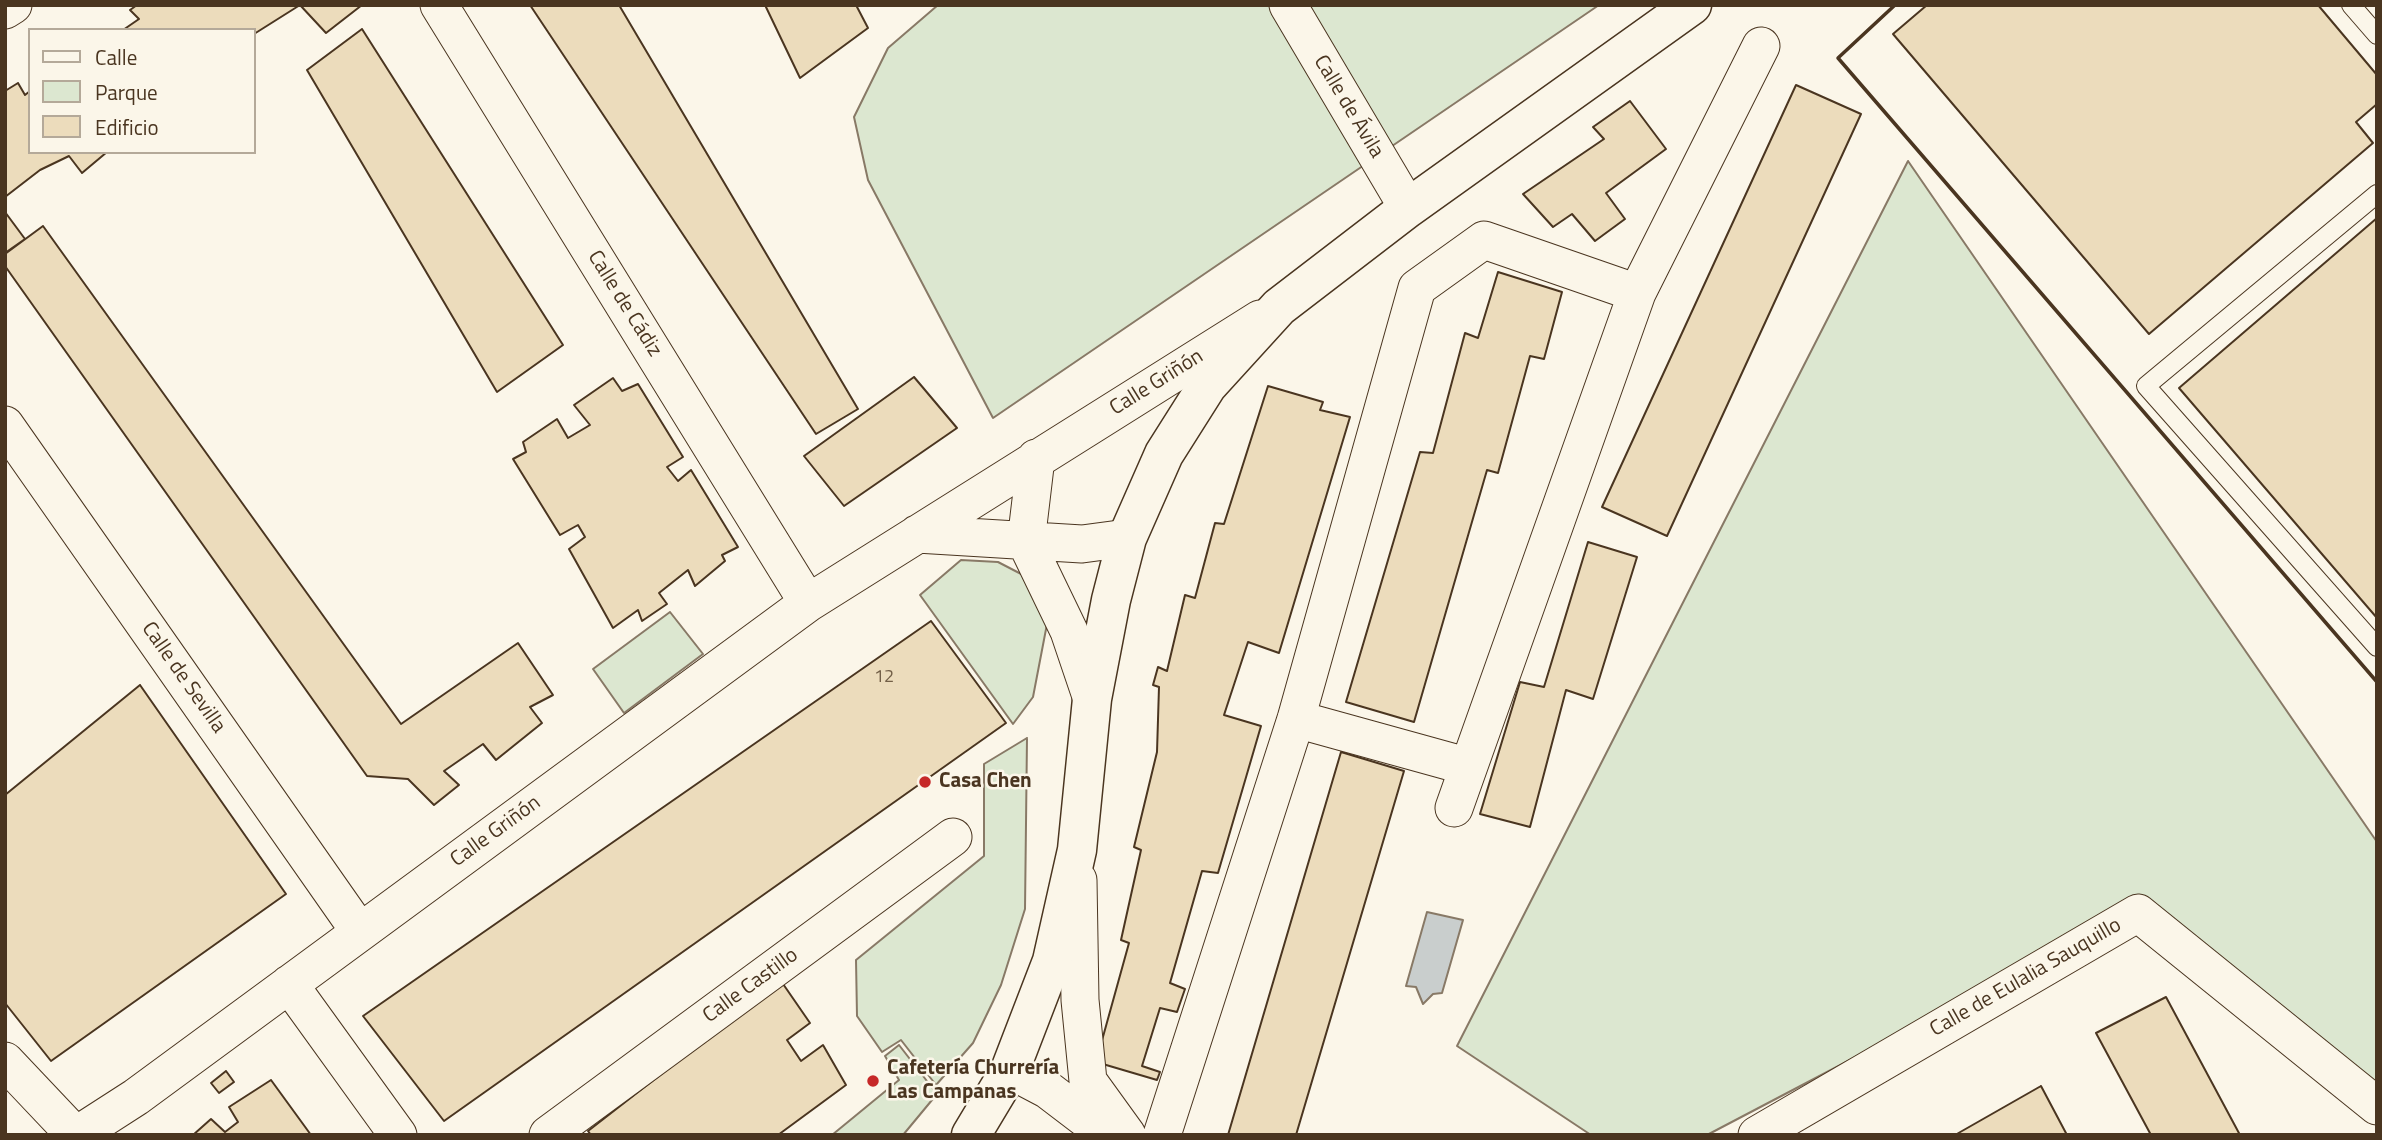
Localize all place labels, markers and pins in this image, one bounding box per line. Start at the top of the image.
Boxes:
place label: Casa Chen [939,769,1032,795]
marker: Casa Chen [917,774,933,790]
place label: Cafetería Churrería Las Campanas [887,1056,1059,1106]
marker: Cafetería Churrería Las Campanas [865,1073,881,1089]

